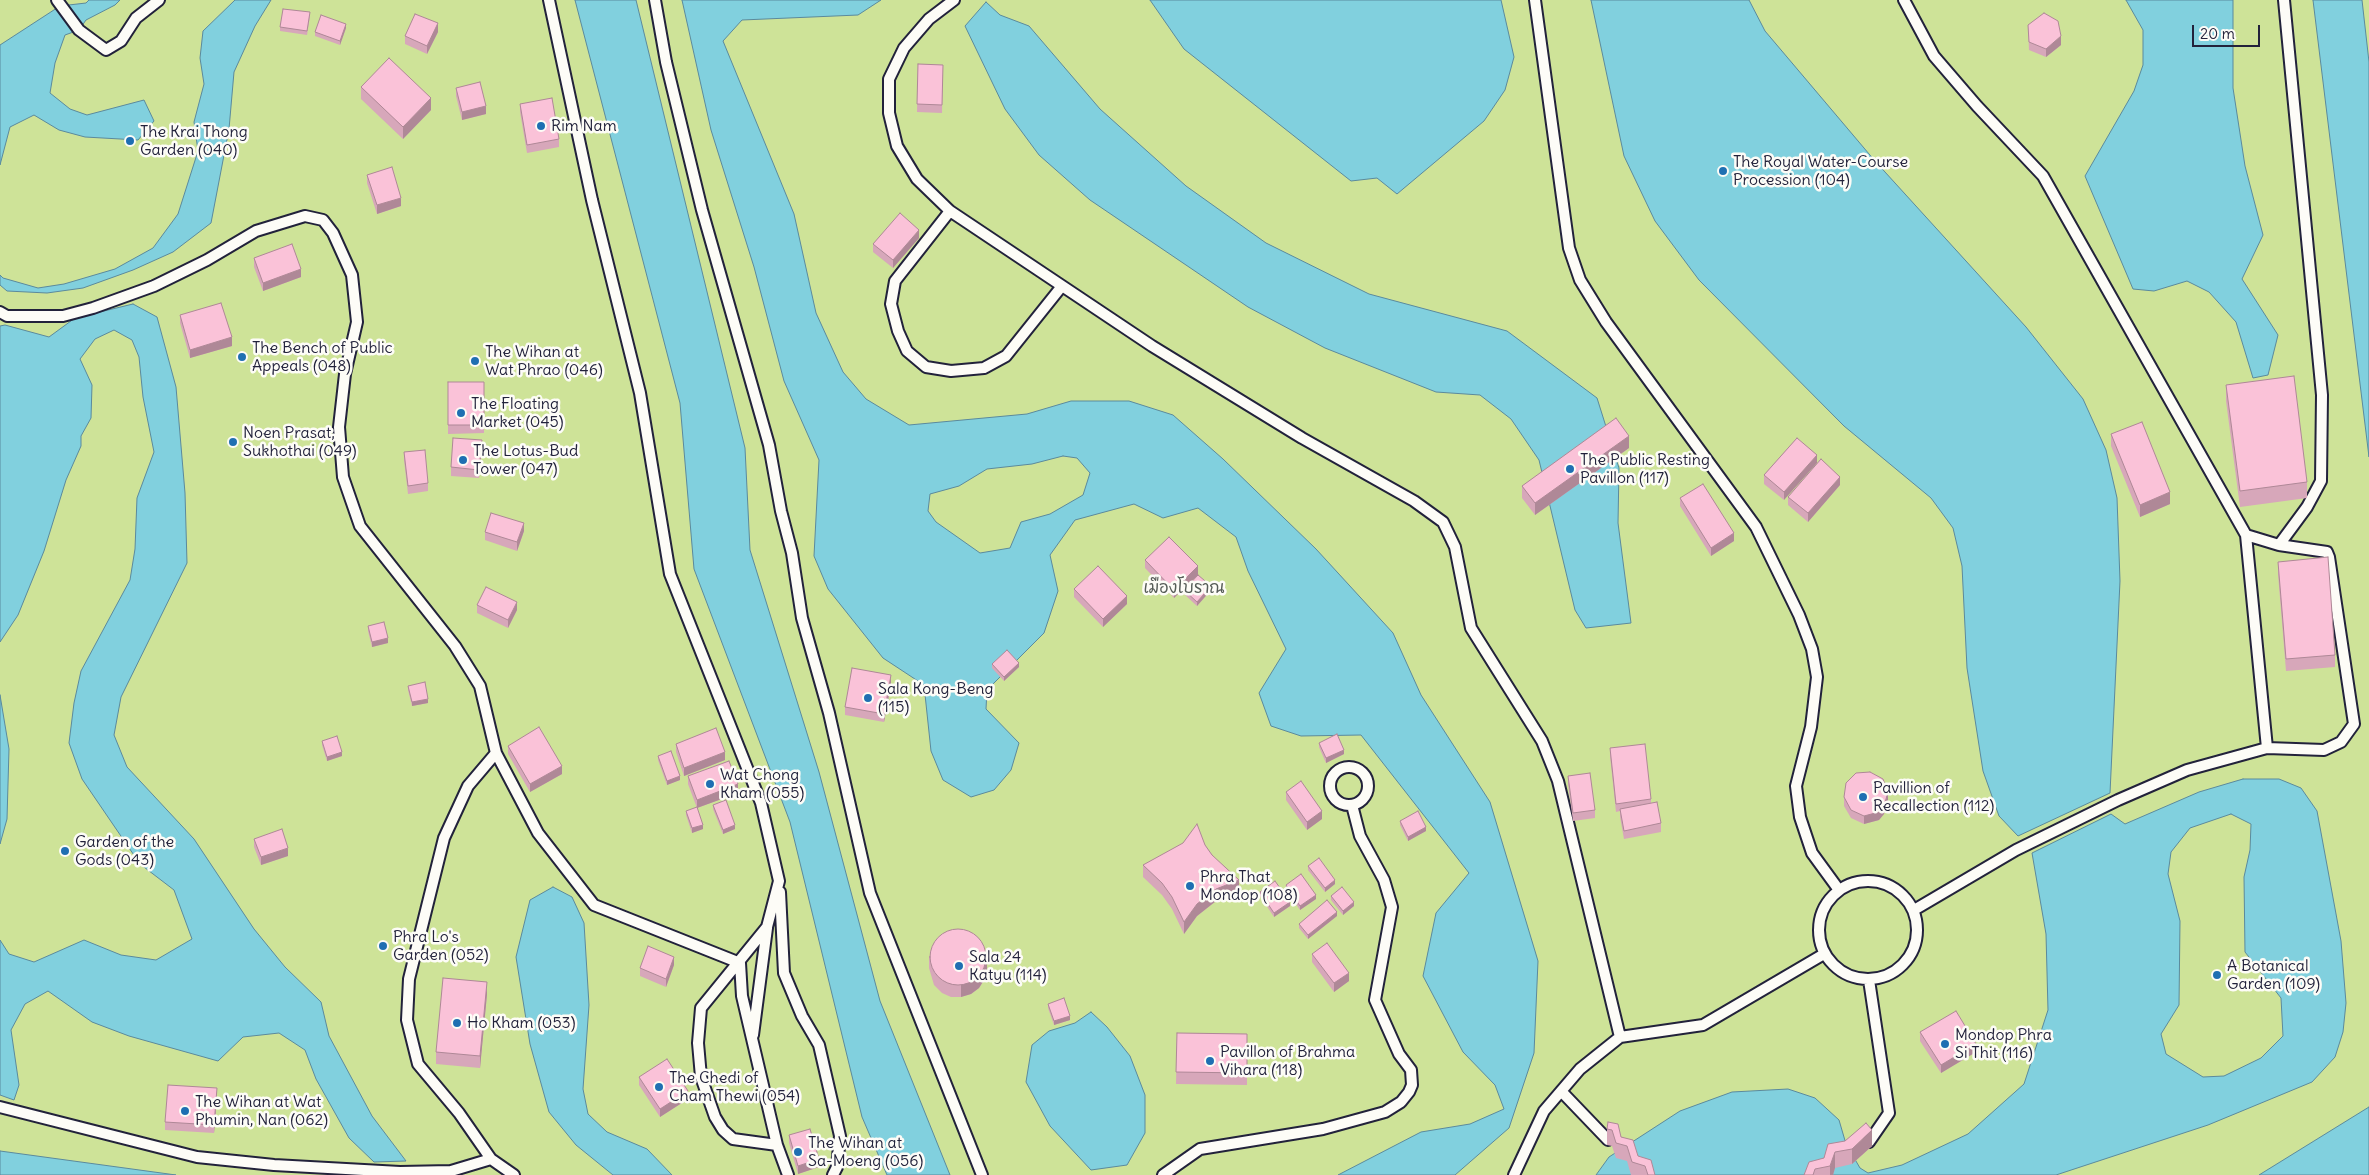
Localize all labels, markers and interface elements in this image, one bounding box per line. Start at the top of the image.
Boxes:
scale bar [2194,15,2262,47]
text: 20 m [2200,24,2235,43]
place label: Rim Nam [551,116,617,136]
marker: Rim Nam [535,120,547,132]
place label: The Krai Thong Garden (040) [140,122,248,160]
marker: The Krai Thong Garden (040) [124,135,136,147]
place label: The Royal Water-Course Procession (104) [1733,152,1908,190]
marker: The Royal Water-Course Procession (104) [1717,165,1729,177]
place label: The Bench of Public Appeals (048) [252,338,393,376]
place label: The Wihan at Wat Phrao (046) [485,342,603,380]
marker: The Bench of Public Appeals (048) [236,351,248,363]
marker: The Wihan at Wat Phrao (046) [469,355,481,367]
place label: The Floating Market (045) [471,394,564,432]
marker: The Floating Market (045) [455,407,467,419]
place label: Noen Prasat, Sukhothai (049) [243,423,357,461]
marker: Noen Prasat, Sukhothai (049) [227,436,239,448]
place label: The Lotus-Bud Tower (047) [473,441,578,479]
place label: The Public Resting Pavillon (117) [1580,450,1710,488]
marker: The Lotus-Bud Tower (047) [457,454,469,466]
marker: The Public Resting Pavillon (117) [1564,463,1576,475]
park label: เมืองโบราณ [1143,578,1225,598]
place label: Sala Kong-Beng (115) [878,679,993,717]
marker: Sala Kong-Beng (115) [862,692,874,704]
place label: Wat Chong Kham (055) [720,765,804,803]
marker: Wat Chong Kham (055) [704,778,716,790]
place label: Pavillion of Recallection (112) [1873,778,1994,816]
marker: Pavillion of Recallection (112) [1857,791,1869,803]
place label: Garden of the Gods (043) [75,832,174,870]
marker: Garden of the Gods (043) [59,845,71,857]
place label: Phra That Mondop (108) [1200,867,1298,905]
marker: Phra That Mondop (108) [1184,880,1196,892]
place label: Phra Lo's Garden (052) [393,927,489,965]
marker: Phra Lo's Garden (052) [377,940,389,952]
place label: Sala 24 Katyu (114) [969,947,1047,985]
place label: A Botanical Garden (109) [2227,956,2320,994]
marker: Sala 24 Katyu (114) [953,960,965,972]
marker: A Botanical Garden (109) [2211,969,2223,981]
place label: Ho Kham (053) [467,1013,576,1033]
marker: Ho Kham (053) [451,1017,463,1029]
place label: Mondop Phra Si Thit (116) [1955,1025,2052,1063]
marker: Mondop Phra Si Thit (116) [1939,1038,1951,1050]
place label: Pavillon of Brahma Vihara (118) [1220,1042,1355,1080]
marker: Pavillon of Brahma Vihara (118) [1204,1055,1216,1067]
place label: The Chedi of Cham Thewi (054) [669,1068,800,1106]
marker: The Chedi of Cham Thewi (054) [653,1081,665,1093]
place label: The Wihan at Wat Phumin, Nan (062) [195,1092,328,1130]
marker: The Wihan at Wat Phumin, Nan (062) [179,1105,191,1117]
place label: The Wihan at Sa-Moeng (056) [808,1133,923,1171]
marker: The Wihan at Sa-Moeng (056) [792,1146,804,1158]

